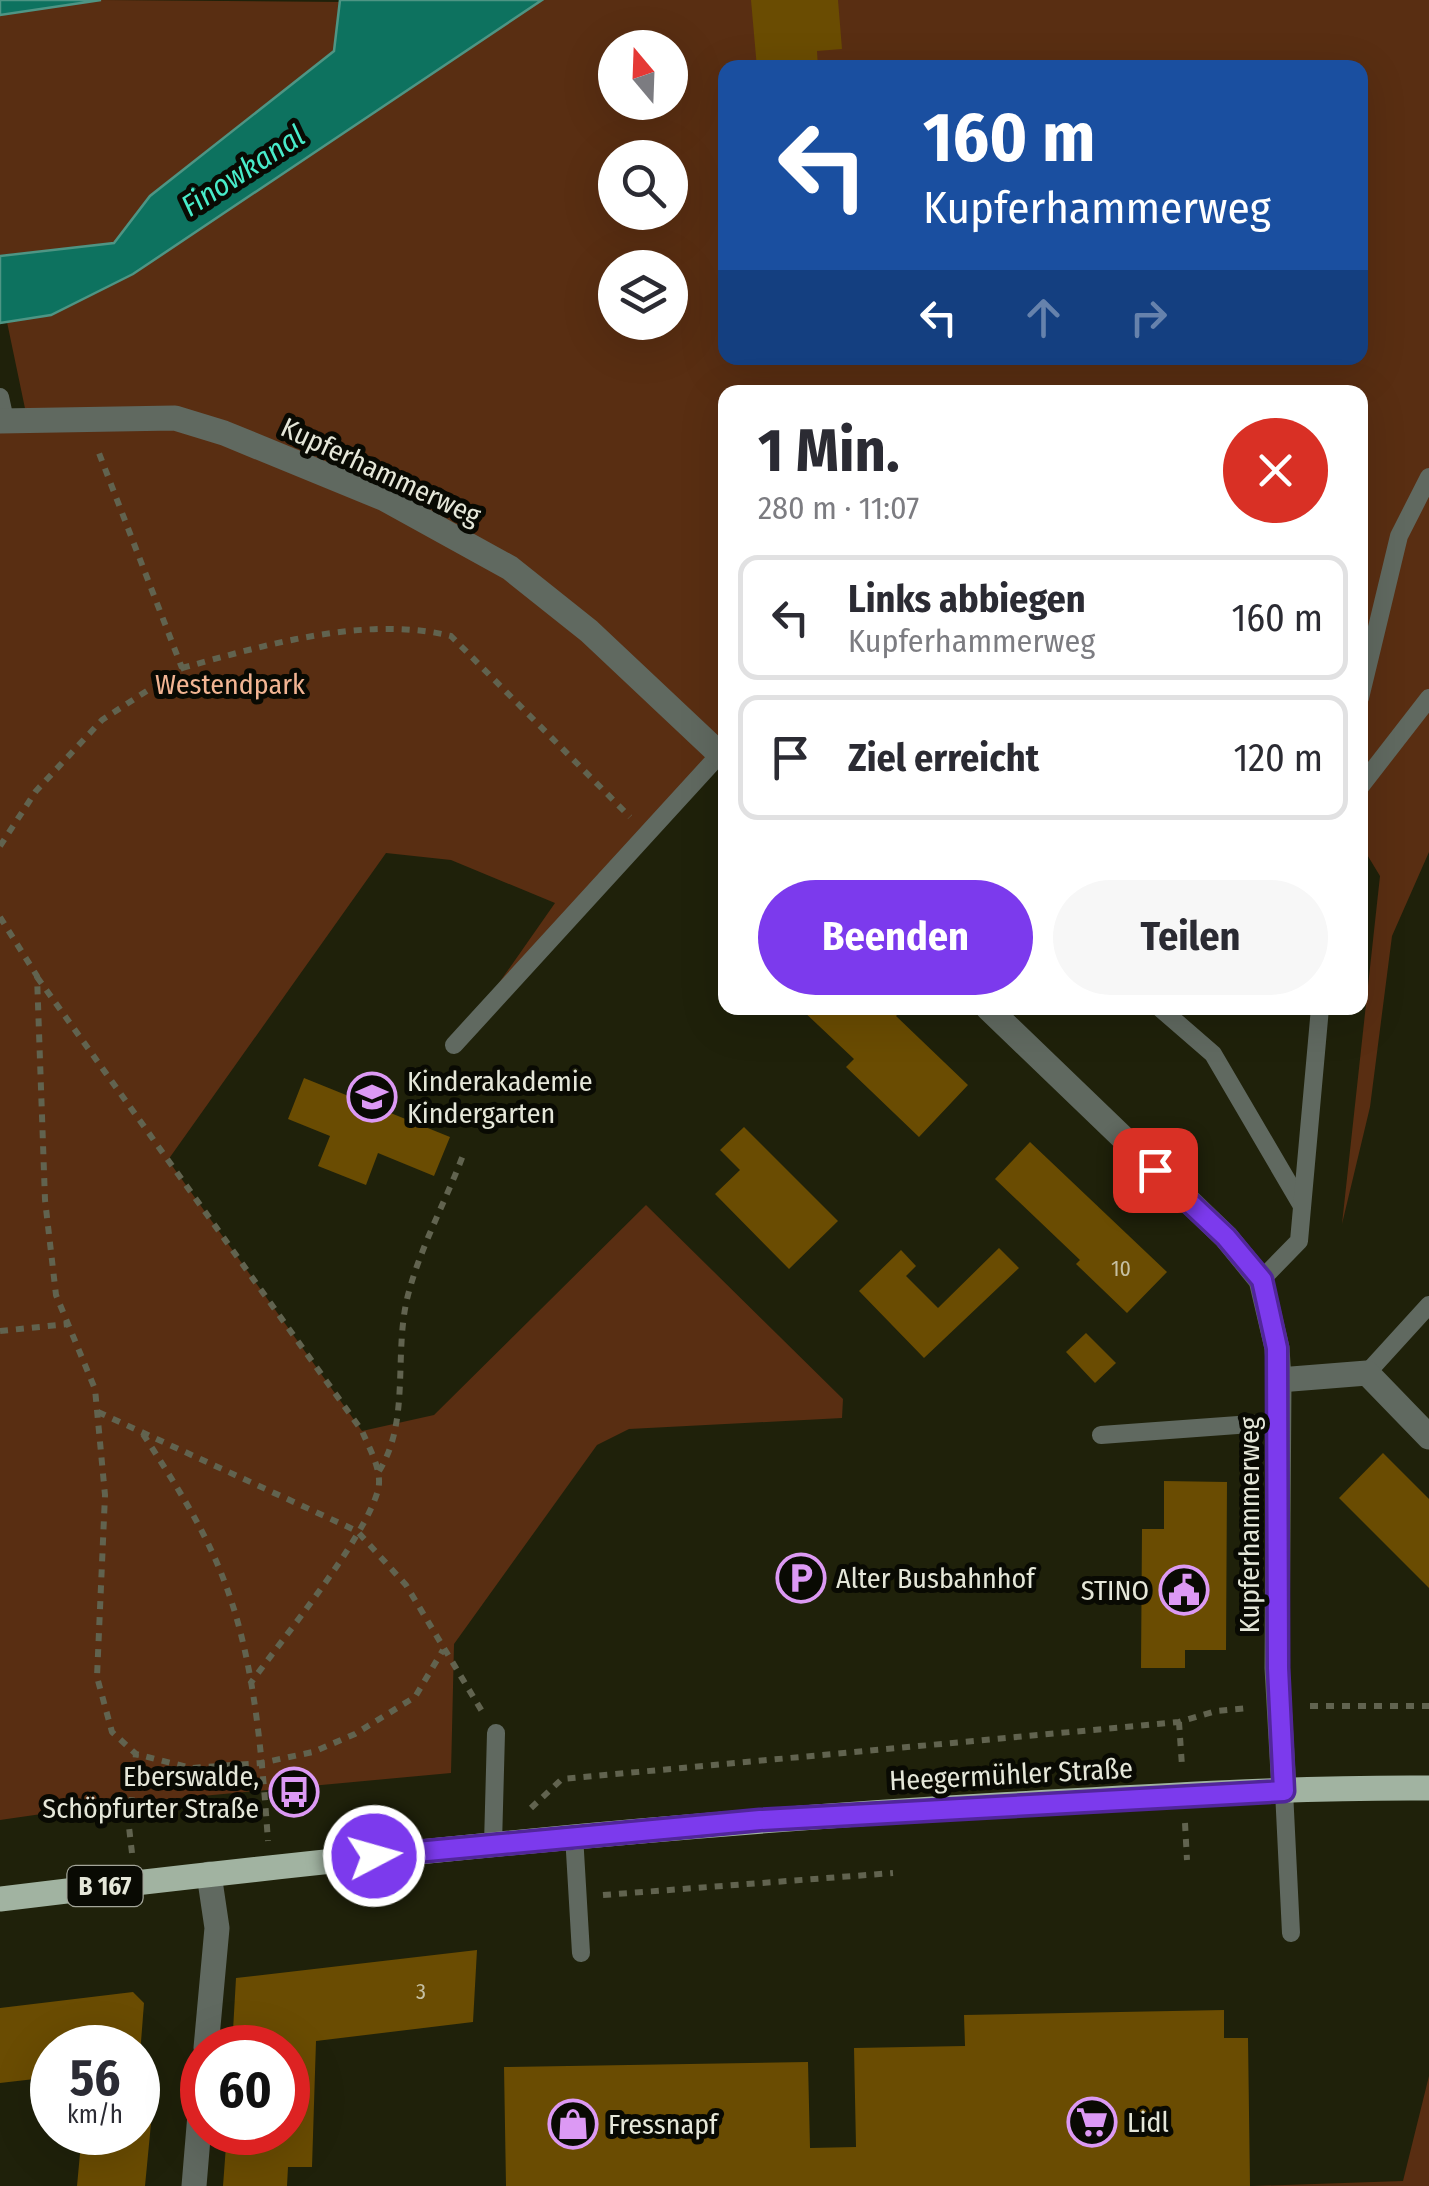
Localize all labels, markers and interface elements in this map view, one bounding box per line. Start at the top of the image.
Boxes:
north arrow [598,30,688,120]
map controls [598,30,688,340]
text: 160 m [923,96,1095,180]
icon: left [758,100,888,230]
water label: Finowkanal [175,118,311,224]
button: search [598,140,688,230]
text: Kupferhammerweg [923,181,1271,235]
button: layers [598,250,688,340]
icon: left [911,290,966,345]
icon: ahead [1016,290,1071,345]
icon: right [1121,290,1176,345]
street label: Kupferhammerweg [276,411,487,533]
text: 1 Min. [758,415,900,487]
button: close [1223,418,1328,523]
text: 280 m · 11:07 [758,489,919,527]
text: Links abbiegen [848,576,1086,622]
icon: left [763,590,818,645]
text: 160 m [1231,595,1323,641]
text: Kupferhammerweg [848,622,1095,660]
park label: Westendpark [155,668,306,701]
icon: arrive [763,730,818,785]
text: Ziel erreicht [848,735,1039,781]
text: 120 m [1233,735,1323,781]
button: Beenden [758,880,1033,995]
button: Teilen [1053,880,1328,995]
place label: Kinderakademie Kindergarten [407,1065,593,1130]
school or university icon: Kinderakademie Kindergarten [346,1071,398,1123]
pin [1113,1128,1198,1213]
icon: arrive [1128,1143,1183,1198]
house number: 10 [1111,1255,1131,1282]
street label: Kupferhammerweg [1233,1416,1266,1633]
parking icon: Alter Busbahnhof [775,1552,827,1604]
place label: Alter Busbahnhof [836,1562,1037,1595]
public building icon: STINO [1158,1564,1210,1616]
place label: STINO [1081,1574,1149,1607]
street label: Heegermühler Straße [888,1752,1134,1797]
place label: Eberswalde, Schöpfurter Straße [42,1760,259,1825]
bus stop icon: Eberswalde, Schöpfurter Straße [268,1766,320,1818]
position arrow [322,1804,426,1908]
road number: B 167 [68,1866,142,1906]
house number: 3 [416,1978,426,2005]
speed limit sign: 60 [180,2025,310,2155]
text: 56 [70,2048,120,2108]
supermarket icon: Lidl [1066,2096,1118,2148]
shop icon: Fressnapf [547,2098,599,2150]
text: km/h [67,2100,123,2130]
place label: Lidl [1127,2106,1169,2139]
place label: Fressnapf [608,2108,720,2141]

